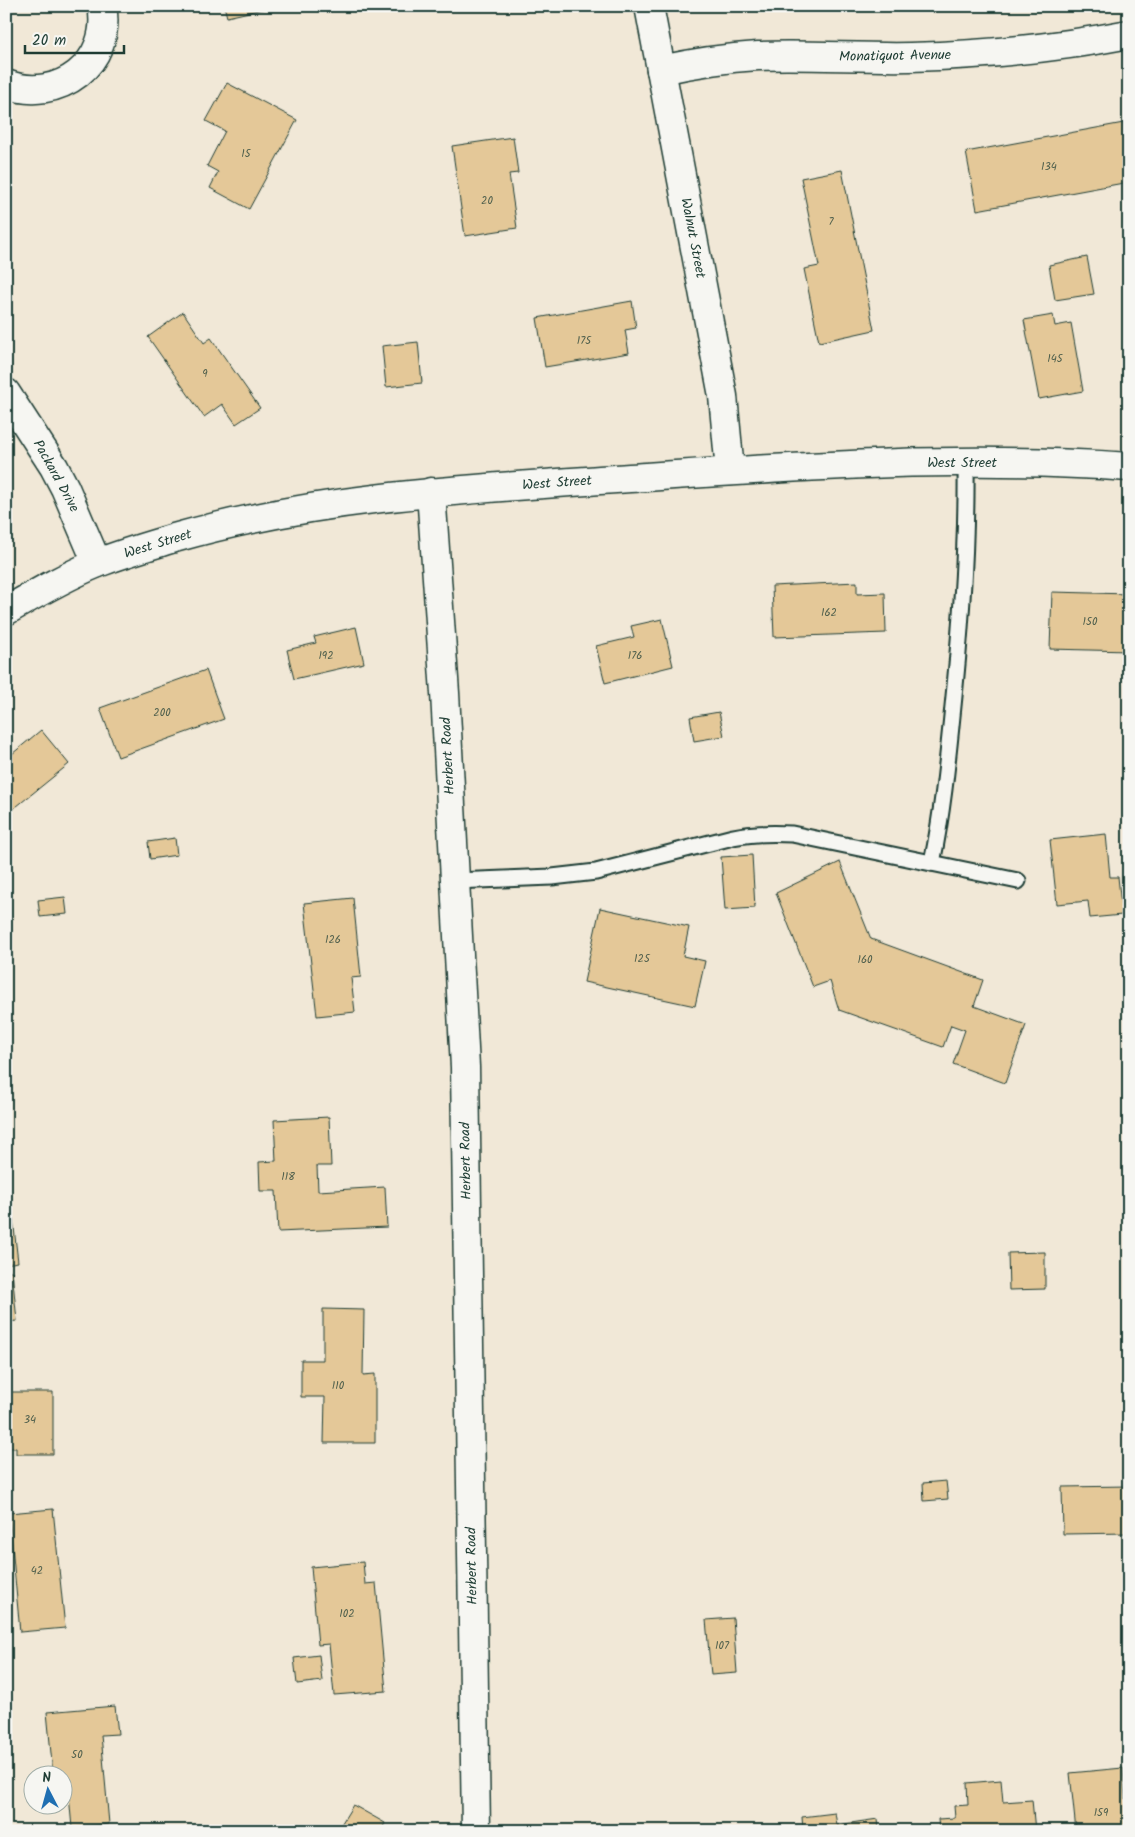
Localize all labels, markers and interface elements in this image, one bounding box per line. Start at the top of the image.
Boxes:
scale bar [25,22,124,54]
text: 20 m [32,29,66,53]
street label: Monatiquot Avenue [839,44,952,68]
house number: 15 [241,145,252,163]
house number: 134 [1041,158,1057,176]
house number: 20 [481,192,493,210]
street label: Walnut Street [674,196,712,281]
house number: 7 [828,213,834,231]
house number: 175 [577,332,592,350]
house number: 145 [1047,350,1064,368]
house number: 9 [202,365,208,383]
street label: Packard Drive [27,436,85,517]
street label: West Street [927,452,997,474]
street label: West Street [521,470,593,496]
street label: West Street [121,523,195,565]
house number: 162 [821,604,837,622]
house number: 150 [1083,613,1098,631]
house number: 192 [318,647,334,665]
house number: 176 [628,647,642,665]
house number: 200 [153,704,171,722]
street label: Herbert Road [435,716,461,795]
house number: 126 [325,931,341,949]
house number: 125 [634,950,651,968]
house number: 160 [857,951,873,969]
street label: Herbert Road [454,1121,478,1200]
house number: 118 [281,1168,295,1186]
house number: 110 [332,1377,345,1395]
house number: 34 [24,1411,36,1429]
street label: Herbert Road [460,1526,484,1605]
house number: 42 [31,1562,43,1580]
house number: 102 [339,1605,355,1623]
house number: 107 [715,1637,730,1655]
house number: 50 [71,1746,83,1764]
north arrow [22,1764,72,1814]
text: N [41,1767,52,1789]
house number: 159 [1094,1804,1109,1822]

